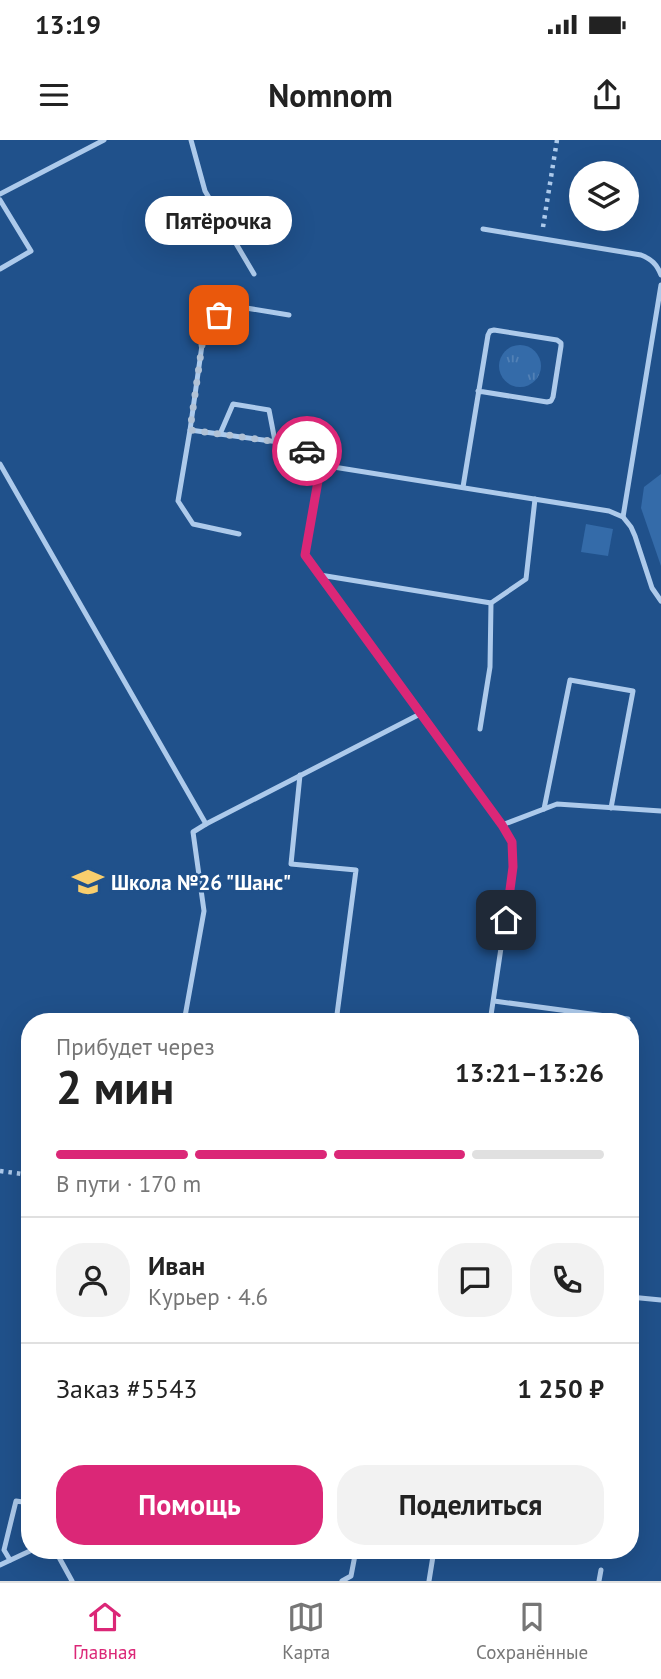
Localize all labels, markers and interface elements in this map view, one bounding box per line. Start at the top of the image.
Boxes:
text: 13:19 [35,8,101,41]
text: Nomnom [268,74,393,116]
icon: menu [35,76,73,114]
icon: share [588,76,626,114]
map controls [569,161,639,231]
button: layers [569,161,639,231]
callout: Пятёрочка [146,196,292,245]
text: Пятёрочка [165,206,272,235]
pin [189,285,249,345]
icon: bag [200,296,238,334]
courier [272,416,342,486]
icon: car [288,432,326,470]
school or university icon: Школа №26 "Шанс" [71,865,105,899]
place label: Школа №26 "Шанс" [111,869,291,896]
pin [476,890,536,950]
icon: home [487,901,525,939]
text: Прибудет через [56,1032,215,1061]
text: 13:21–13:26 [455,1056,604,1089]
text: 2 мин [56,1057,174,1117]
text: В пути · 170 m [56,1169,201,1198]
button: person [56,1243,130,1317]
button: chat [438,1243,512,1317]
button: phone [530,1243,604,1317]
text: Иван [148,1249,205,1282]
text: Курьер · 4.6 [148,1282,268,1311]
text: Заказ #5543 [56,1372,198,1405]
text: 1 250 ₽ [517,1372,604,1405]
button: Помощь [56,1465,323,1545]
button: Поделиться [337,1465,604,1545]
tab: Главная [73,1598,137,1664]
tab: Карта [282,1598,330,1664]
tab: Сохранённые [476,1598,588,1664]

